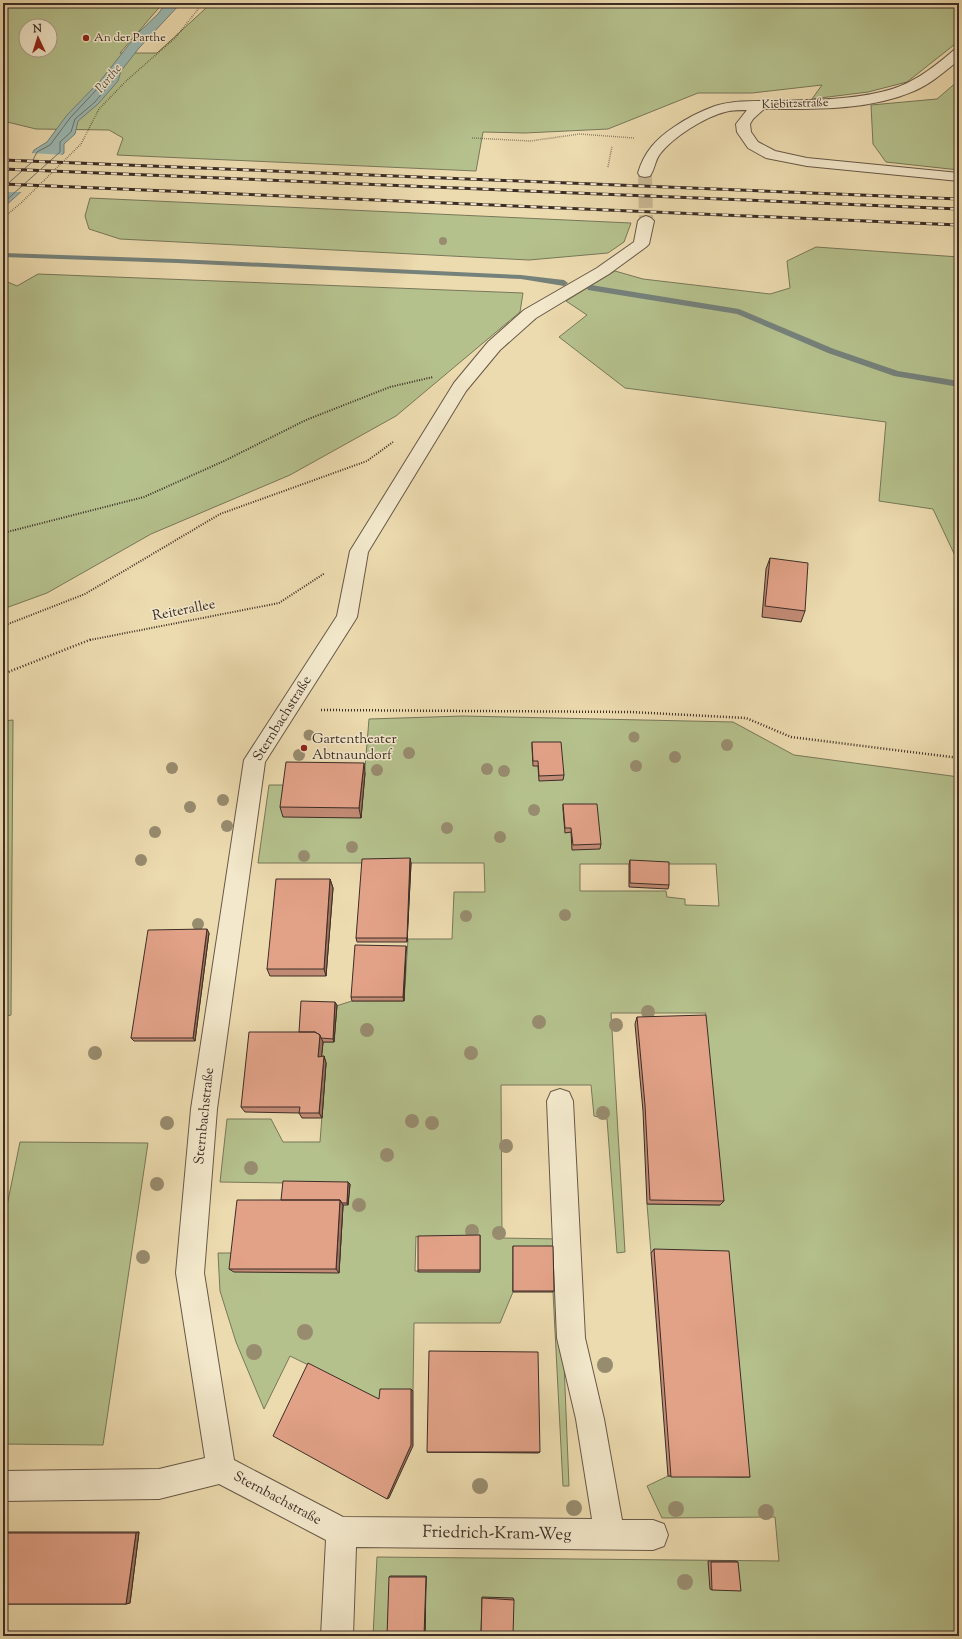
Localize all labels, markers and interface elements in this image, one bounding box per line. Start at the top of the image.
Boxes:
north arrow [18,18,58,58]
text: N [31,21,43,37]
place label: An der Parthe [94,29,166,47]
marker: An der Parthe [81,33,91,43]
water label: Parthe [92,61,126,97]
street label: Kiebitzstraße [761,94,829,114]
street label: Reiterallee [151,595,217,627]
street label: Sternbachstraße [249,672,317,766]
place label: Gartentheater Abtnaundorf [312,730,397,766]
marker: Gartentheater Abtnaundorf [299,743,309,753]
street label: Sternbachstraße [190,1067,220,1165]
street label: Sternbachstraße [229,1467,325,1531]
street label: Friedrich-Kram-Weg [422,1521,572,1547]

